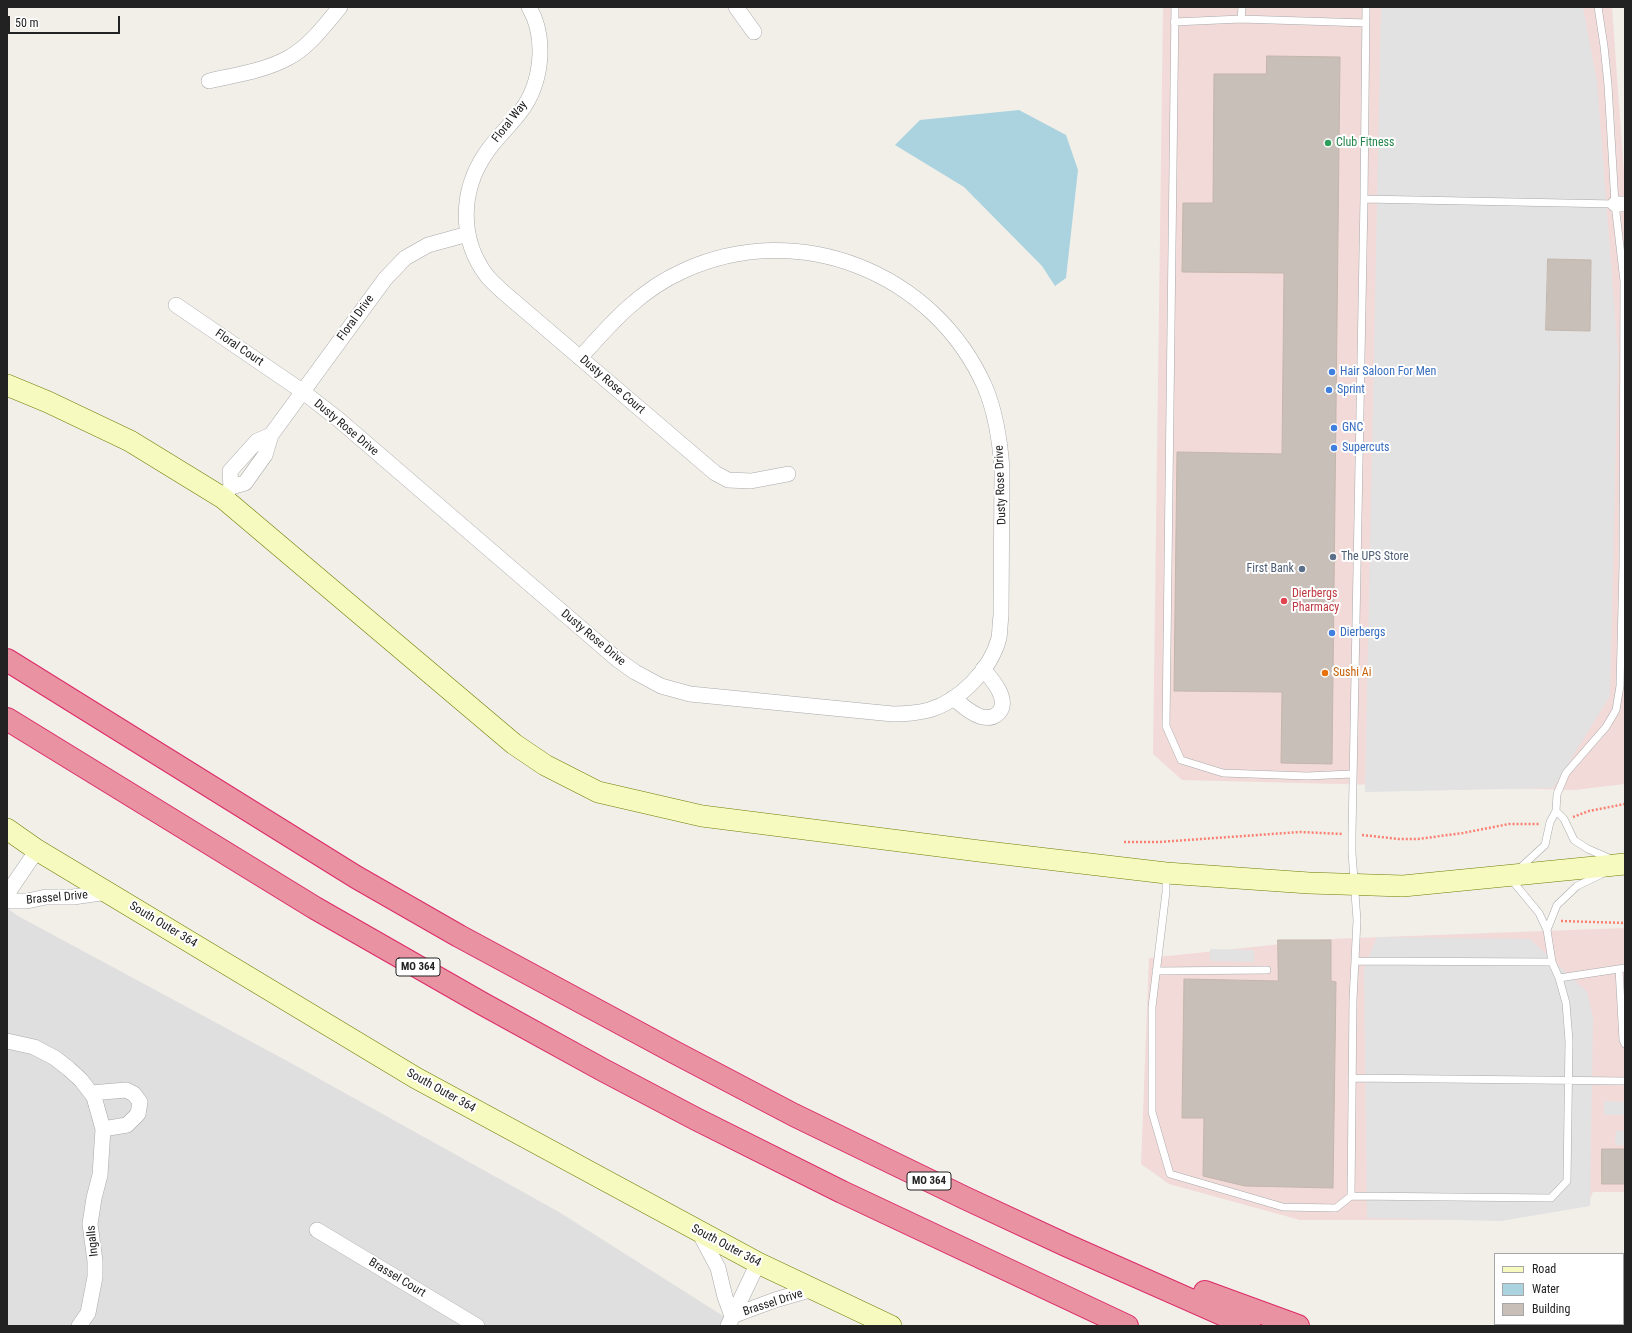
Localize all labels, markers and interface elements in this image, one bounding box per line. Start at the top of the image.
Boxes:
scale bar [10,8,122,34]
text: 50 m [15,16,39,30]
street label: Floral Way [489,98,531,146]
place label: Club Fitness [1336,136,1394,150]
marker: Club Fitness [1323,138,1333,148]
street label: Floral Drive [335,292,377,344]
street label: Floral Court [212,327,266,369]
street label: Dusty Rose Court [576,353,648,417]
place label: Hair Saloon For Men [1340,365,1436,379]
marker: Hair Saloon For Men [1327,367,1337,377]
place label: Sprint [1337,383,1365,397]
marker: Sprint [1324,385,1334,395]
street label: Dusty Rose Drive [311,397,381,459]
place label: GNC [1342,421,1363,435]
marker: GNC [1329,423,1339,433]
place label: Supercuts [1342,441,1389,455]
marker: Supercuts [1329,443,1339,453]
street label: Dusty Rose Drive [992,445,1010,525]
place label: The UPS Store [1341,550,1409,564]
marker: The UPS Store [1328,552,1338,562]
place label: First Bank [1247,562,1294,576]
marker: First Bank [1297,564,1307,574]
place label: Dierbergs Pharmacy [1292,587,1339,615]
marker: Dierbergs Pharmacy [1279,596,1289,606]
street label: Dusty Rose Drive [558,607,628,669]
place label: Dierbergs [1340,626,1385,640]
marker: Dierbergs [1327,628,1337,638]
place label: Sushi Ai [1333,666,1371,680]
marker: Sushi Ai [1320,668,1330,678]
street label: Brassel Drive [26,888,88,908]
street label: South Outer 364 [126,899,200,951]
road number: MO 364 [396,958,440,976]
street label: South Outer 364 [404,1066,478,1116]
road number: MO 364 [907,1172,951,1190]
street label: South Outer 364 [689,1222,763,1270]
street label: Ingalls [84,1225,102,1257]
legend [1494,1253,1624,1325]
street label: Brassel Court [366,1255,428,1301]
text: Road [1532,1262,1556,1276]
text: Water [1532,1282,1560,1296]
street label: Brassel Drive [741,1287,805,1319]
text: Building [1532,1302,1570,1316]

